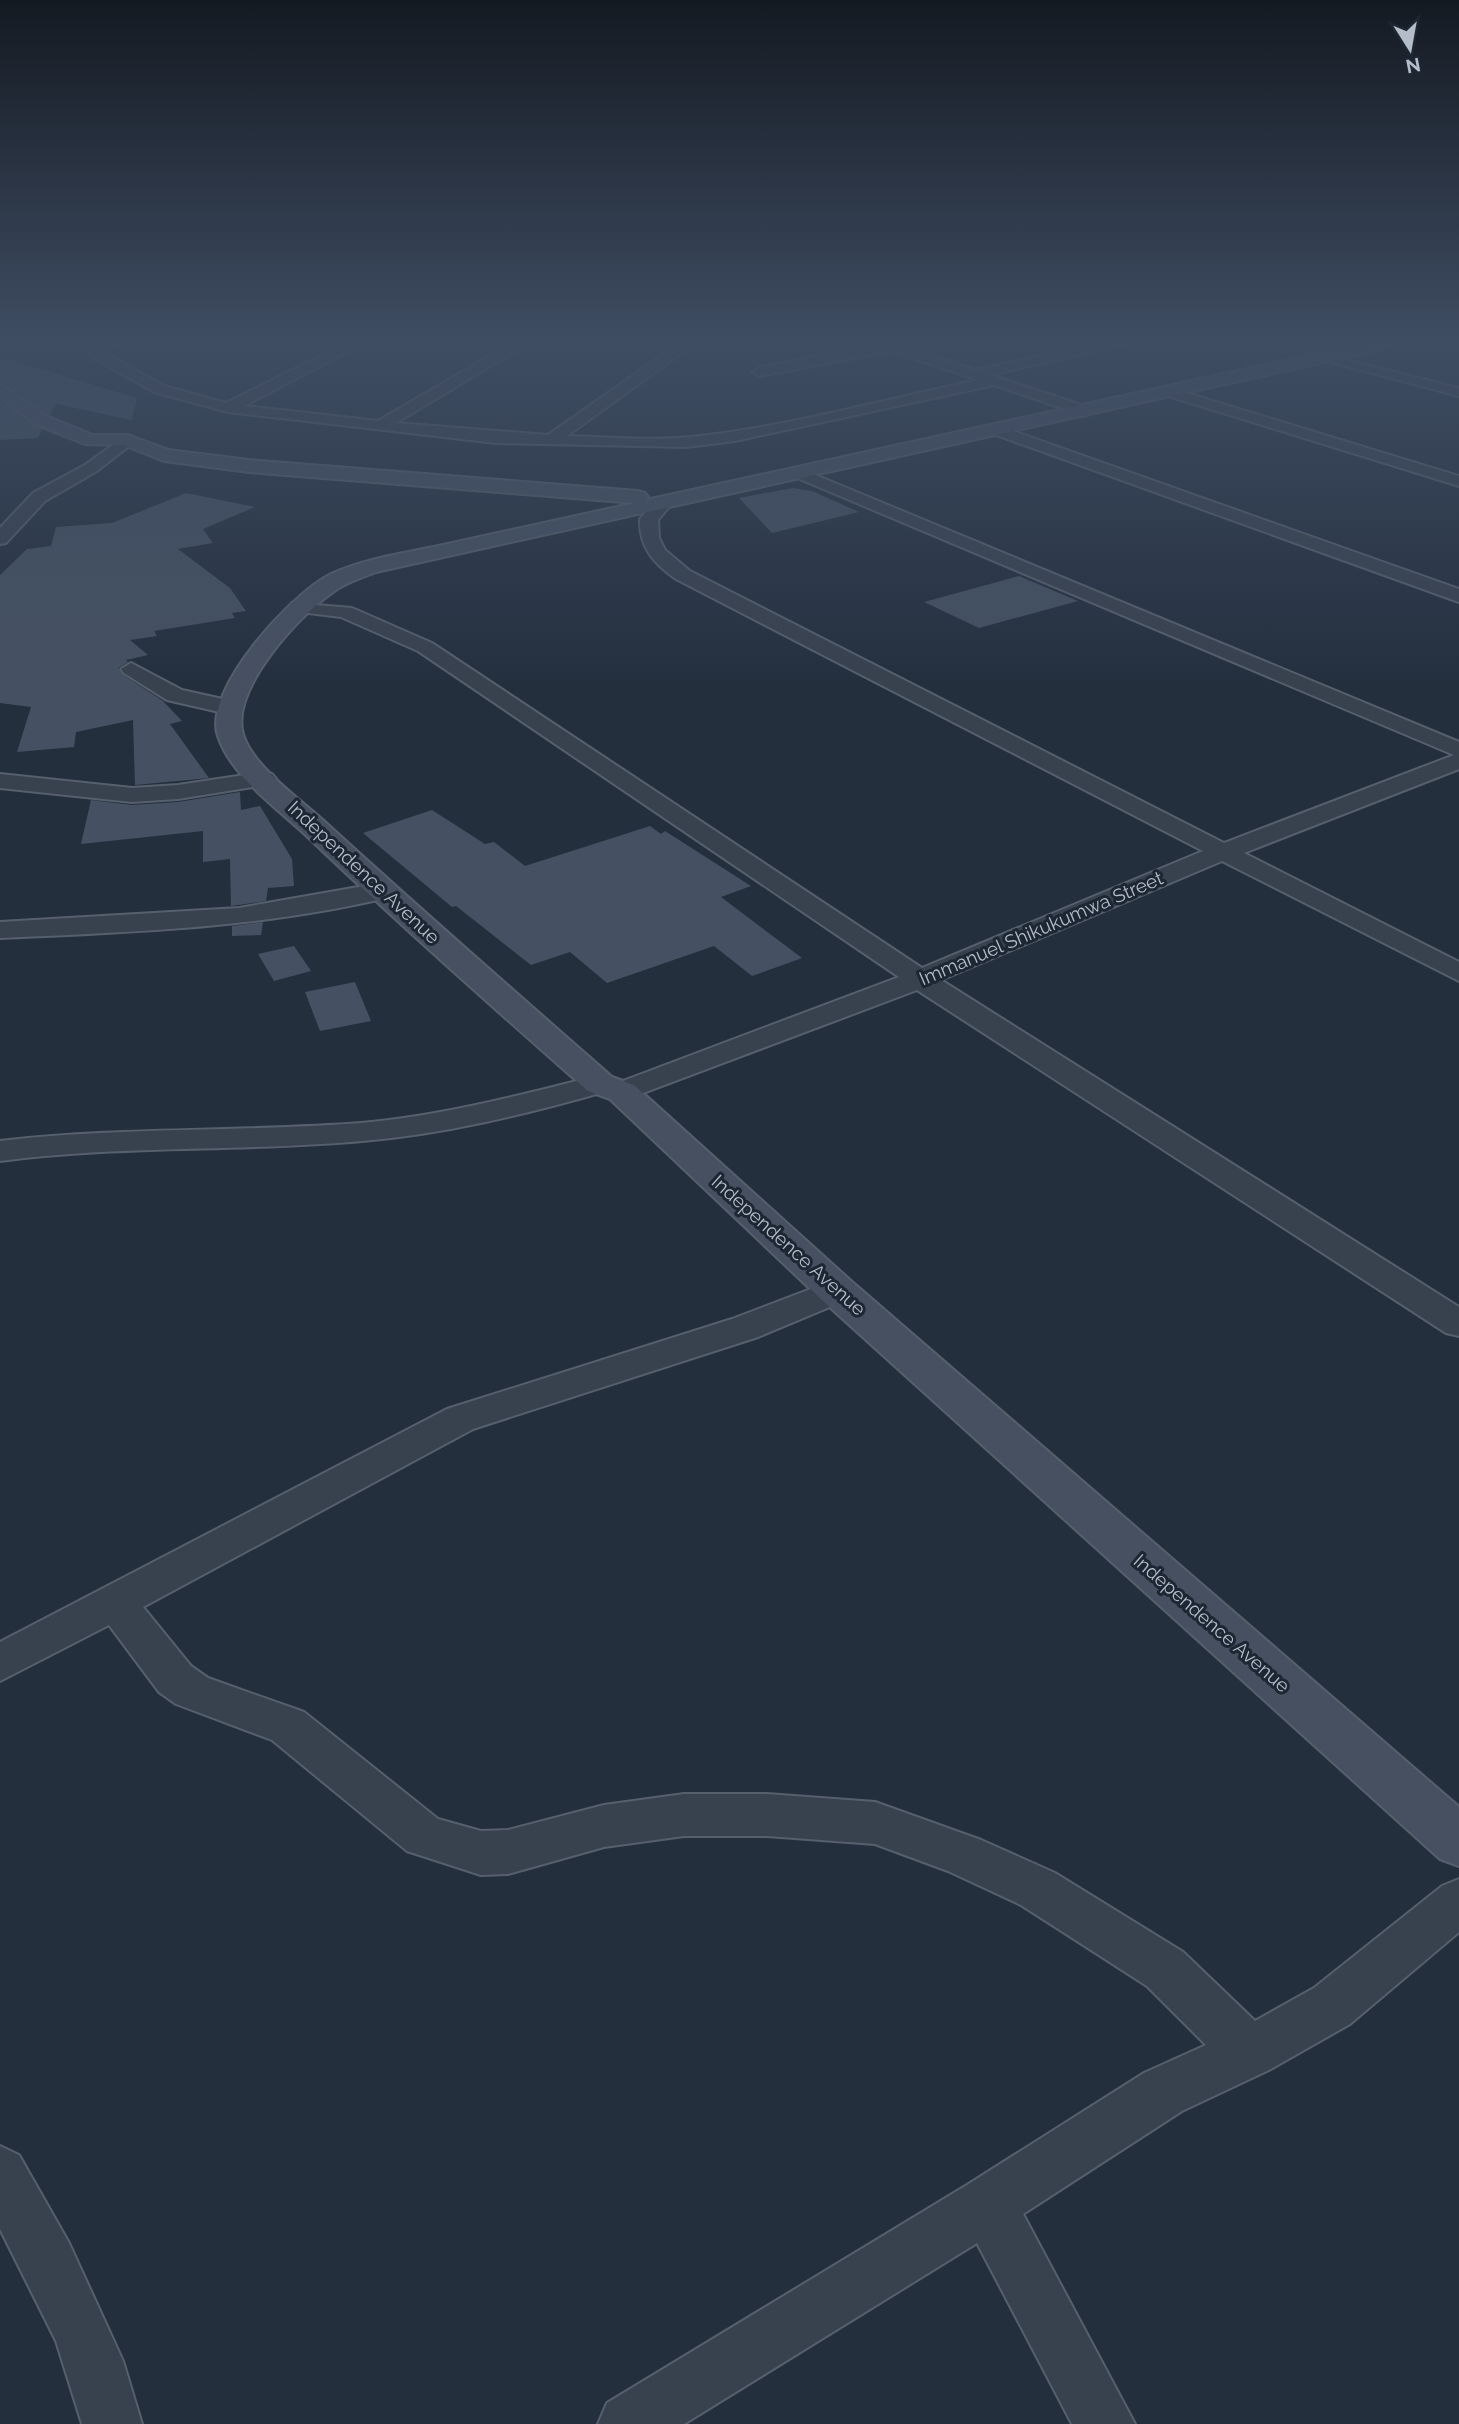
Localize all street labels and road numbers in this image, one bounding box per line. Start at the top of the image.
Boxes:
street label: Independence Avenue [284,796,444,948]
street label: Immanuel Shikukumwa Street [916,866,1167,989]
street label: Independence Avenue [708,1170,870,1320]
street label: Independence Avenue [1130,1549,1294,1697]

